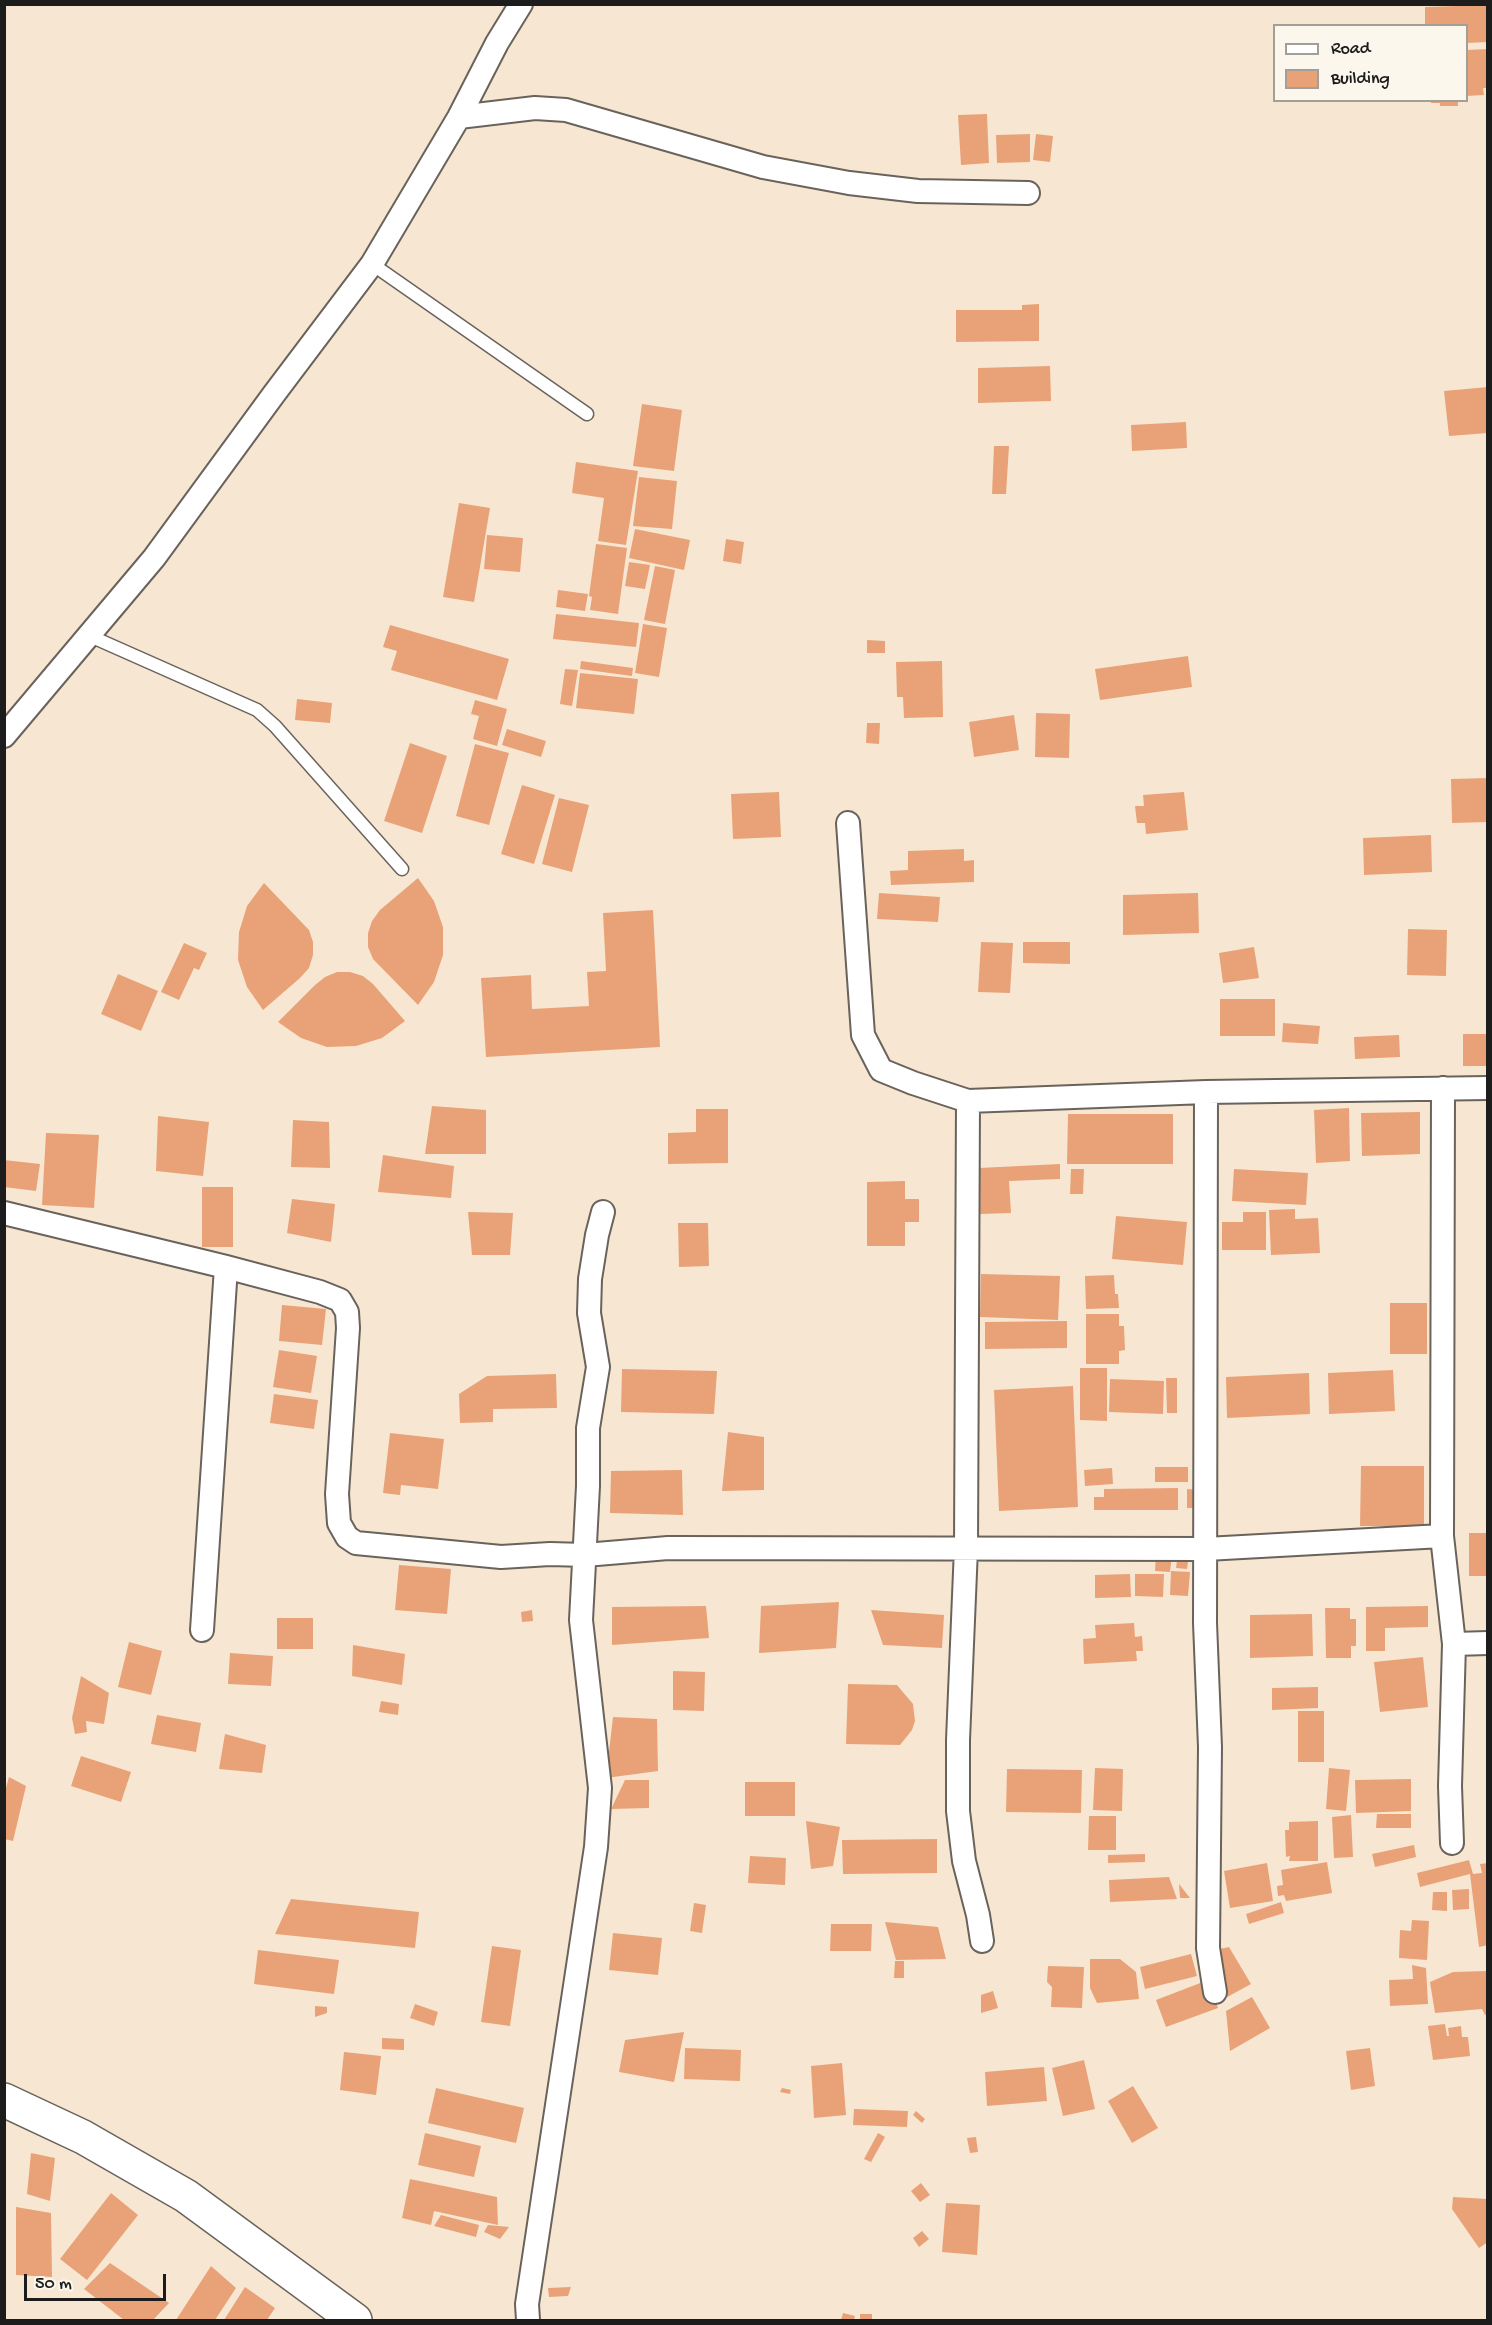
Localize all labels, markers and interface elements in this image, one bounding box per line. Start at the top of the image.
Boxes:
legend [1273,24,1468,102]
text: Road [1331,39,1370,60]
text: Building [1331,69,1390,90]
scale bar [27,2262,170,2300]
text: 50 m [35,2274,72,2295]

